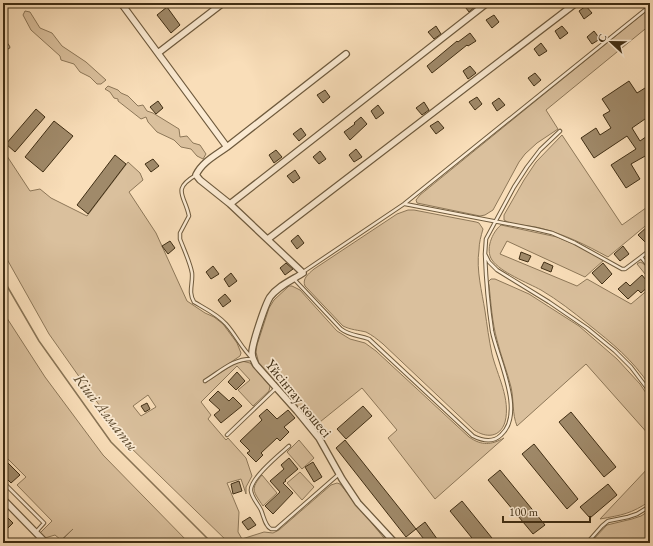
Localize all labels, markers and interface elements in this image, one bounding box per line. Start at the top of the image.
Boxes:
north arrow [591,22,631,62]
text: С [594,32,610,44]
street label: Үйсінтау көшесі [262,355,337,441]
water label: Кіші Алматы [68,368,143,455]
scale bar [503,498,590,524]
text: 100 m [509,504,539,520]

